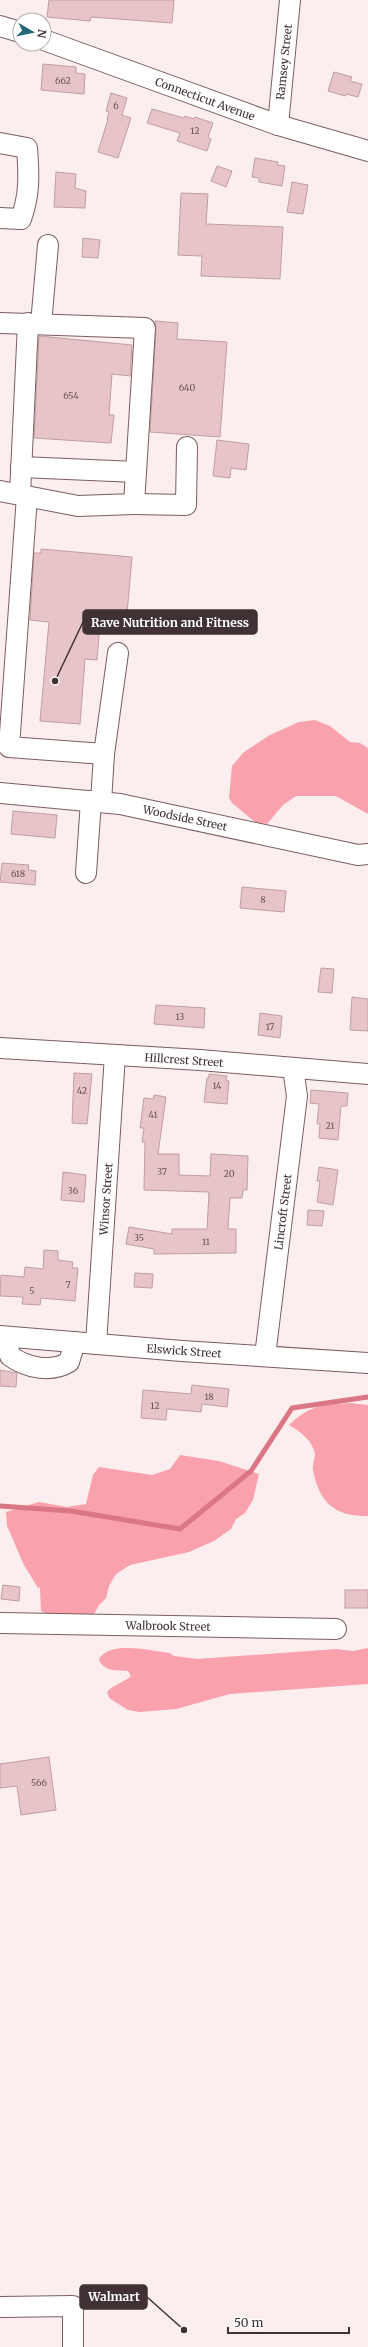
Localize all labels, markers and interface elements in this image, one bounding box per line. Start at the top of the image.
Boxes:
north arrow [12,12,52,52]
street label: Ramsey Street [273,23,295,101]
text: N [34,28,49,39]
street label: Connecticut Avenue [153,74,257,124]
house number: 662 [55,75,71,86]
house number: 6 [113,100,119,111]
house number: 12 [190,125,200,136]
house number: 640 [179,382,196,393]
house number: 654 [63,390,79,401]
callout: Rave Nutrition and Fitness [83,610,257,634]
text: Rave Nutrition and Fitness [91,615,249,630]
street label: Woodside Street [141,802,229,834]
house number: 618 [11,868,25,879]
house number: 8 [260,894,266,905]
house number: 13 [176,1011,184,1022]
house number: 17 [266,1021,274,1032]
street label: Hillcrest Street [144,1050,225,1070]
house number: 14 [212,1080,222,1091]
house number: 42 [77,1085,87,1096]
house number: 41 [149,1109,157,1120]
house number: 21 [325,1120,335,1131]
street label: Winsor Street [96,1162,116,1237]
house number: 37 [157,1166,167,1177]
house number: 20 [224,1168,235,1179]
street label: Lincroft Street [271,1172,295,1251]
house number: 36 [68,1185,79,1196]
house number: 35 [134,1232,144,1243]
house number: 11 [202,1236,210,1247]
house number: 7 [65,1279,71,1290]
house number: 5 [29,1285,35,1296]
street label: Elswick Street [146,1341,223,1361]
house number: 18 [204,1391,214,1402]
house number: 12 [150,1400,160,1411]
street label: Walbrook Street [124,1618,211,1634]
house number: 566 [31,1777,48,1788]
callout: Walmart [80,2285,147,2309]
text: Walmart [87,2289,140,2304]
scale bar [228,2309,349,2335]
text: 50 m [234,2315,263,2330]

